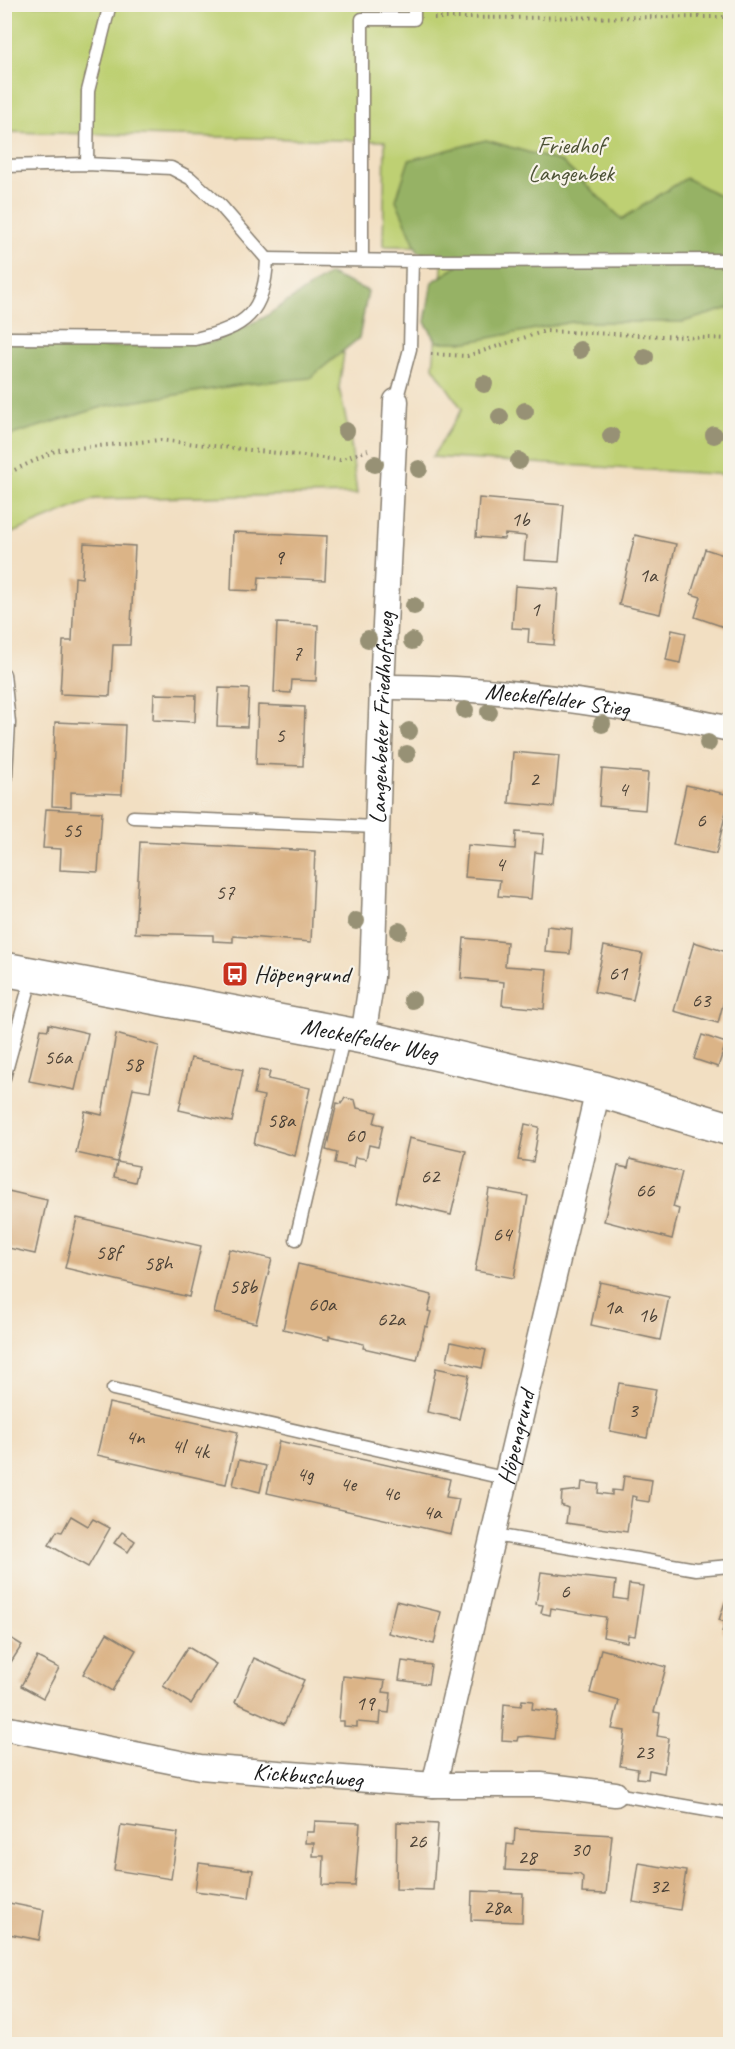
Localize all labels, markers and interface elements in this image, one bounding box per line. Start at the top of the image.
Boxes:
park label: Friedhof Langenbek [528,130,616,188]
house number: 1b [511,506,531,532]
house number: 9 [274,544,285,570]
house number: 1a [639,562,659,588]
house number: 1 [530,596,541,622]
street label: Langenbeker Friedhofsweg [362,610,401,824]
house number: 7 [292,640,303,666]
street label: Meckelfelder Stieg [484,676,633,724]
house number: 5 [275,722,286,748]
house number: 2 [529,766,540,792]
house number: 4 [618,776,630,802]
house number: 6 [696,807,706,833]
house number: 55 [63,817,83,843]
house number: 4 [495,851,507,877]
house number: 57 [216,879,236,905]
bus stop icon: Höpengrund [220,959,250,989]
place label: Höpengrund [254,959,353,989]
house number: 61 [609,960,629,986]
house number: 63 [692,987,712,1013]
street label: Meckelfelder Weg [299,1011,443,1069]
house number: 56a [44,1044,74,1070]
house number: 58 [124,1051,145,1077]
house number: 58a [267,1107,297,1133]
house number: 60 [346,1122,366,1148]
house number: 62 [421,1163,441,1189]
house number: 66 [636,1177,655,1203]
house number: 64 [493,1221,514,1247]
house number: 58f [95,1239,125,1265]
house number: 58h [144,1250,174,1276]
house number: 58b [229,1273,259,1299]
house number: 60a [308,1291,338,1317]
house number: 1a [604,1294,624,1320]
house number: 1b [638,1302,658,1328]
house number: 62a [377,1306,407,1332]
street label: Höpengrund [490,1384,542,1488]
house number: 3 [628,1397,639,1423]
house number: 4n [126,1424,145,1450]
house number: 4l [172,1433,188,1459]
house number: 4k [191,1438,211,1464]
house number: 4g [297,1461,315,1487]
house number: 4e [340,1471,358,1497]
house number: 4c [383,1480,401,1506]
house number: 4a [423,1499,443,1525]
house number: 6 [560,1578,570,1604]
house number: 19 [356,1690,376,1716]
house number: 23 [635,1739,655,1765]
street label: Kickbuschweg [252,1756,366,1795]
house number: 26 [408,1828,427,1854]
house number: 30 [571,1836,591,1862]
house number: 28 [518,1844,539,1870]
house number: 32 [650,1873,670,1899]
house number: 28a [483,1894,513,1920]

